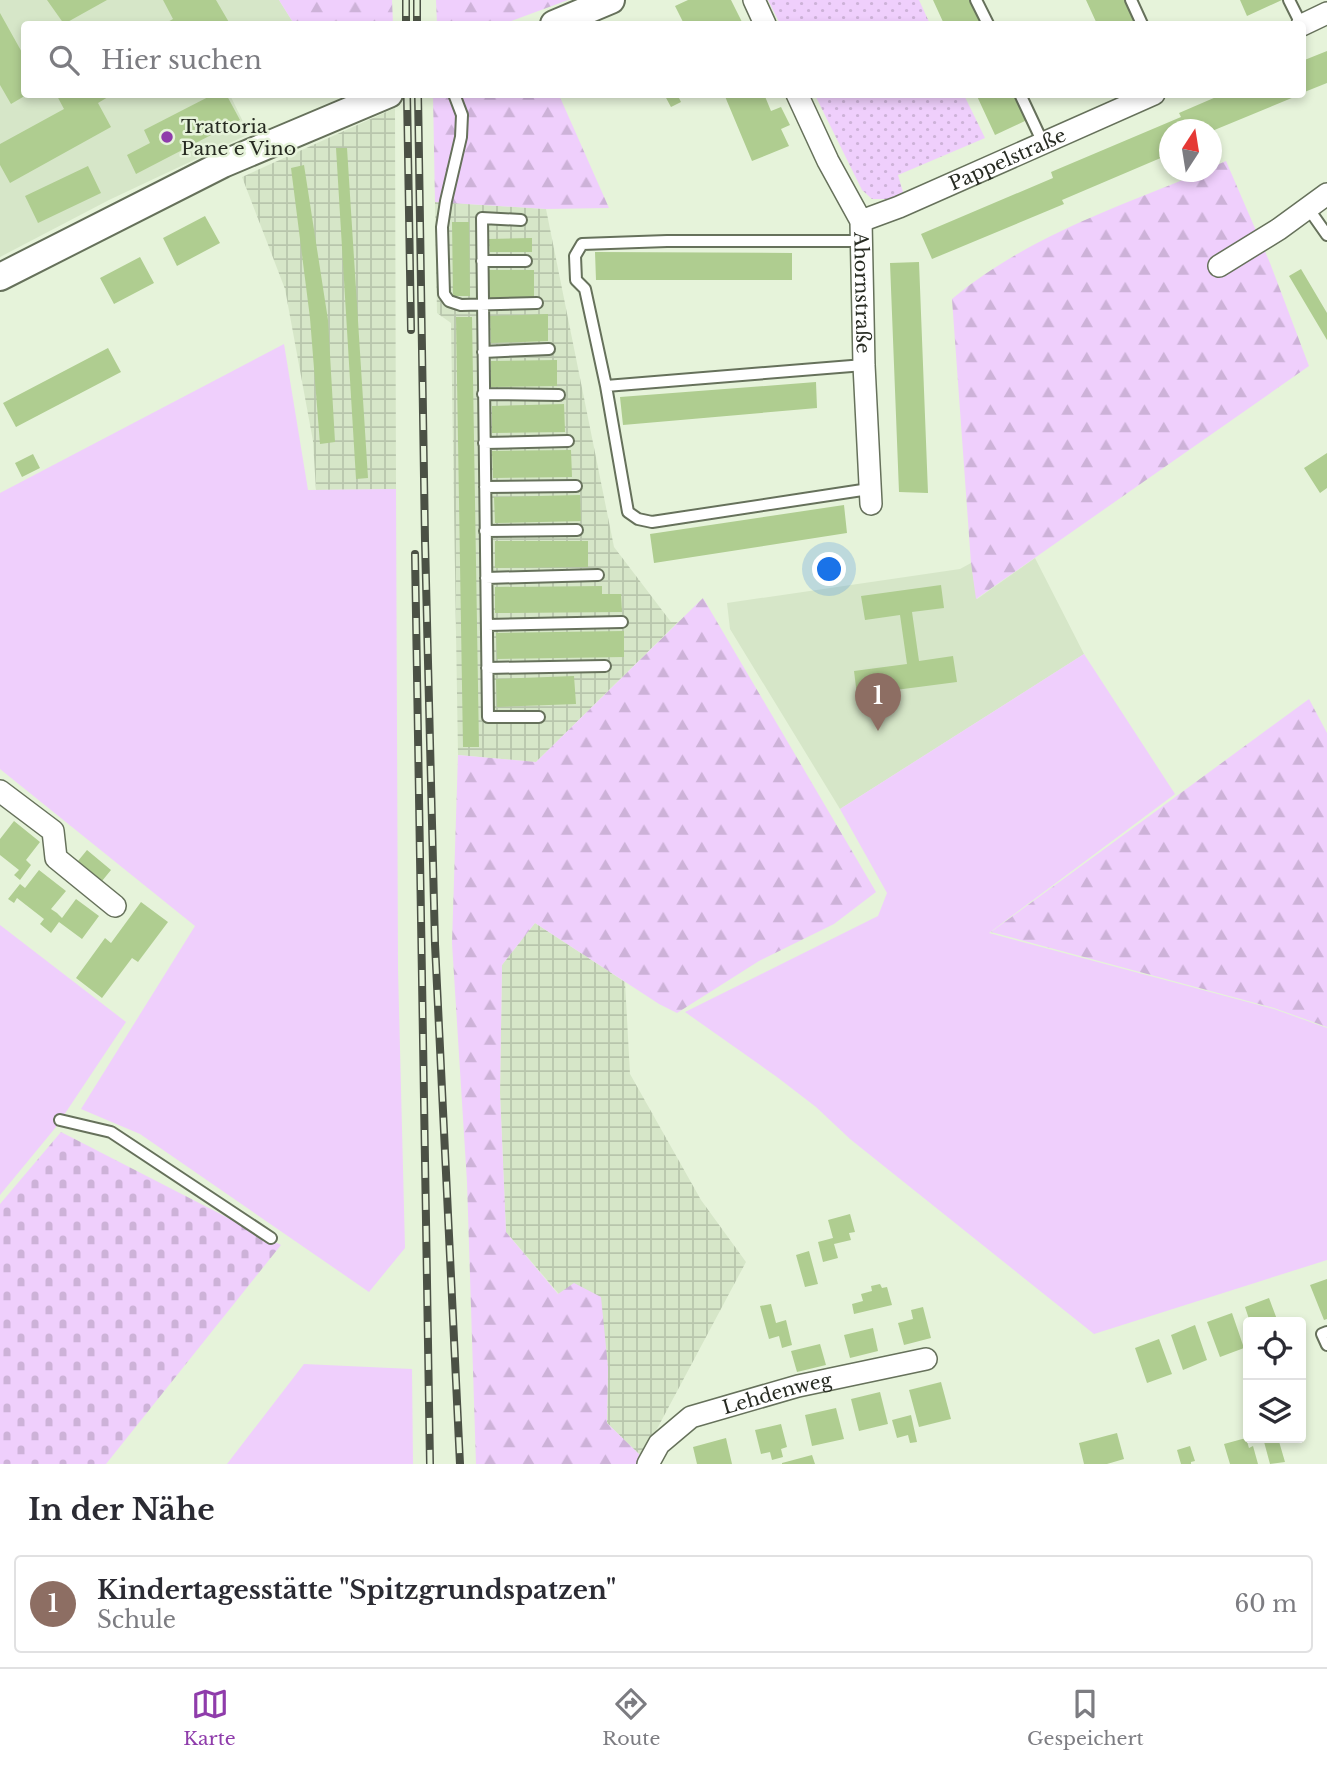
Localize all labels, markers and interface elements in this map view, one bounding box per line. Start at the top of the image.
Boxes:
search box [21,21,1306,98]
icon: search [45,41,83,79]
text: Hier suchen [101,44,262,76]
place label: Trattoria Pane e Vino [181,115,296,160]
north arrow [1159,119,1222,182]
street label: Pappelstraße [945,123,1070,195]
marker: Trattoria Pane e Vino [159,129,175,145]
street label: Ahornstraße [849,231,875,354]
your location [812,552,846,586]
pin: 1 [855,673,901,731]
map controls [1243,1317,1306,1443]
button: locate [1243,1317,1306,1380]
street label: Lehdenweg [720,1368,834,1419]
button: layers [1243,1380,1306,1443]
text: In der Nähe [28,1491,215,1528]
text: Kindertagesstätte "Spitzgrundspatzen" [97,1574,616,1606]
text: 1 [48,1590,58,1618]
text: 60 m [1235,1590,1297,1618]
text: Schule [97,1606,176,1634]
tab: Karte [183,1685,236,1750]
tab: Route [602,1685,660,1750]
tab: Gespeichert [1027,1685,1144,1750]

